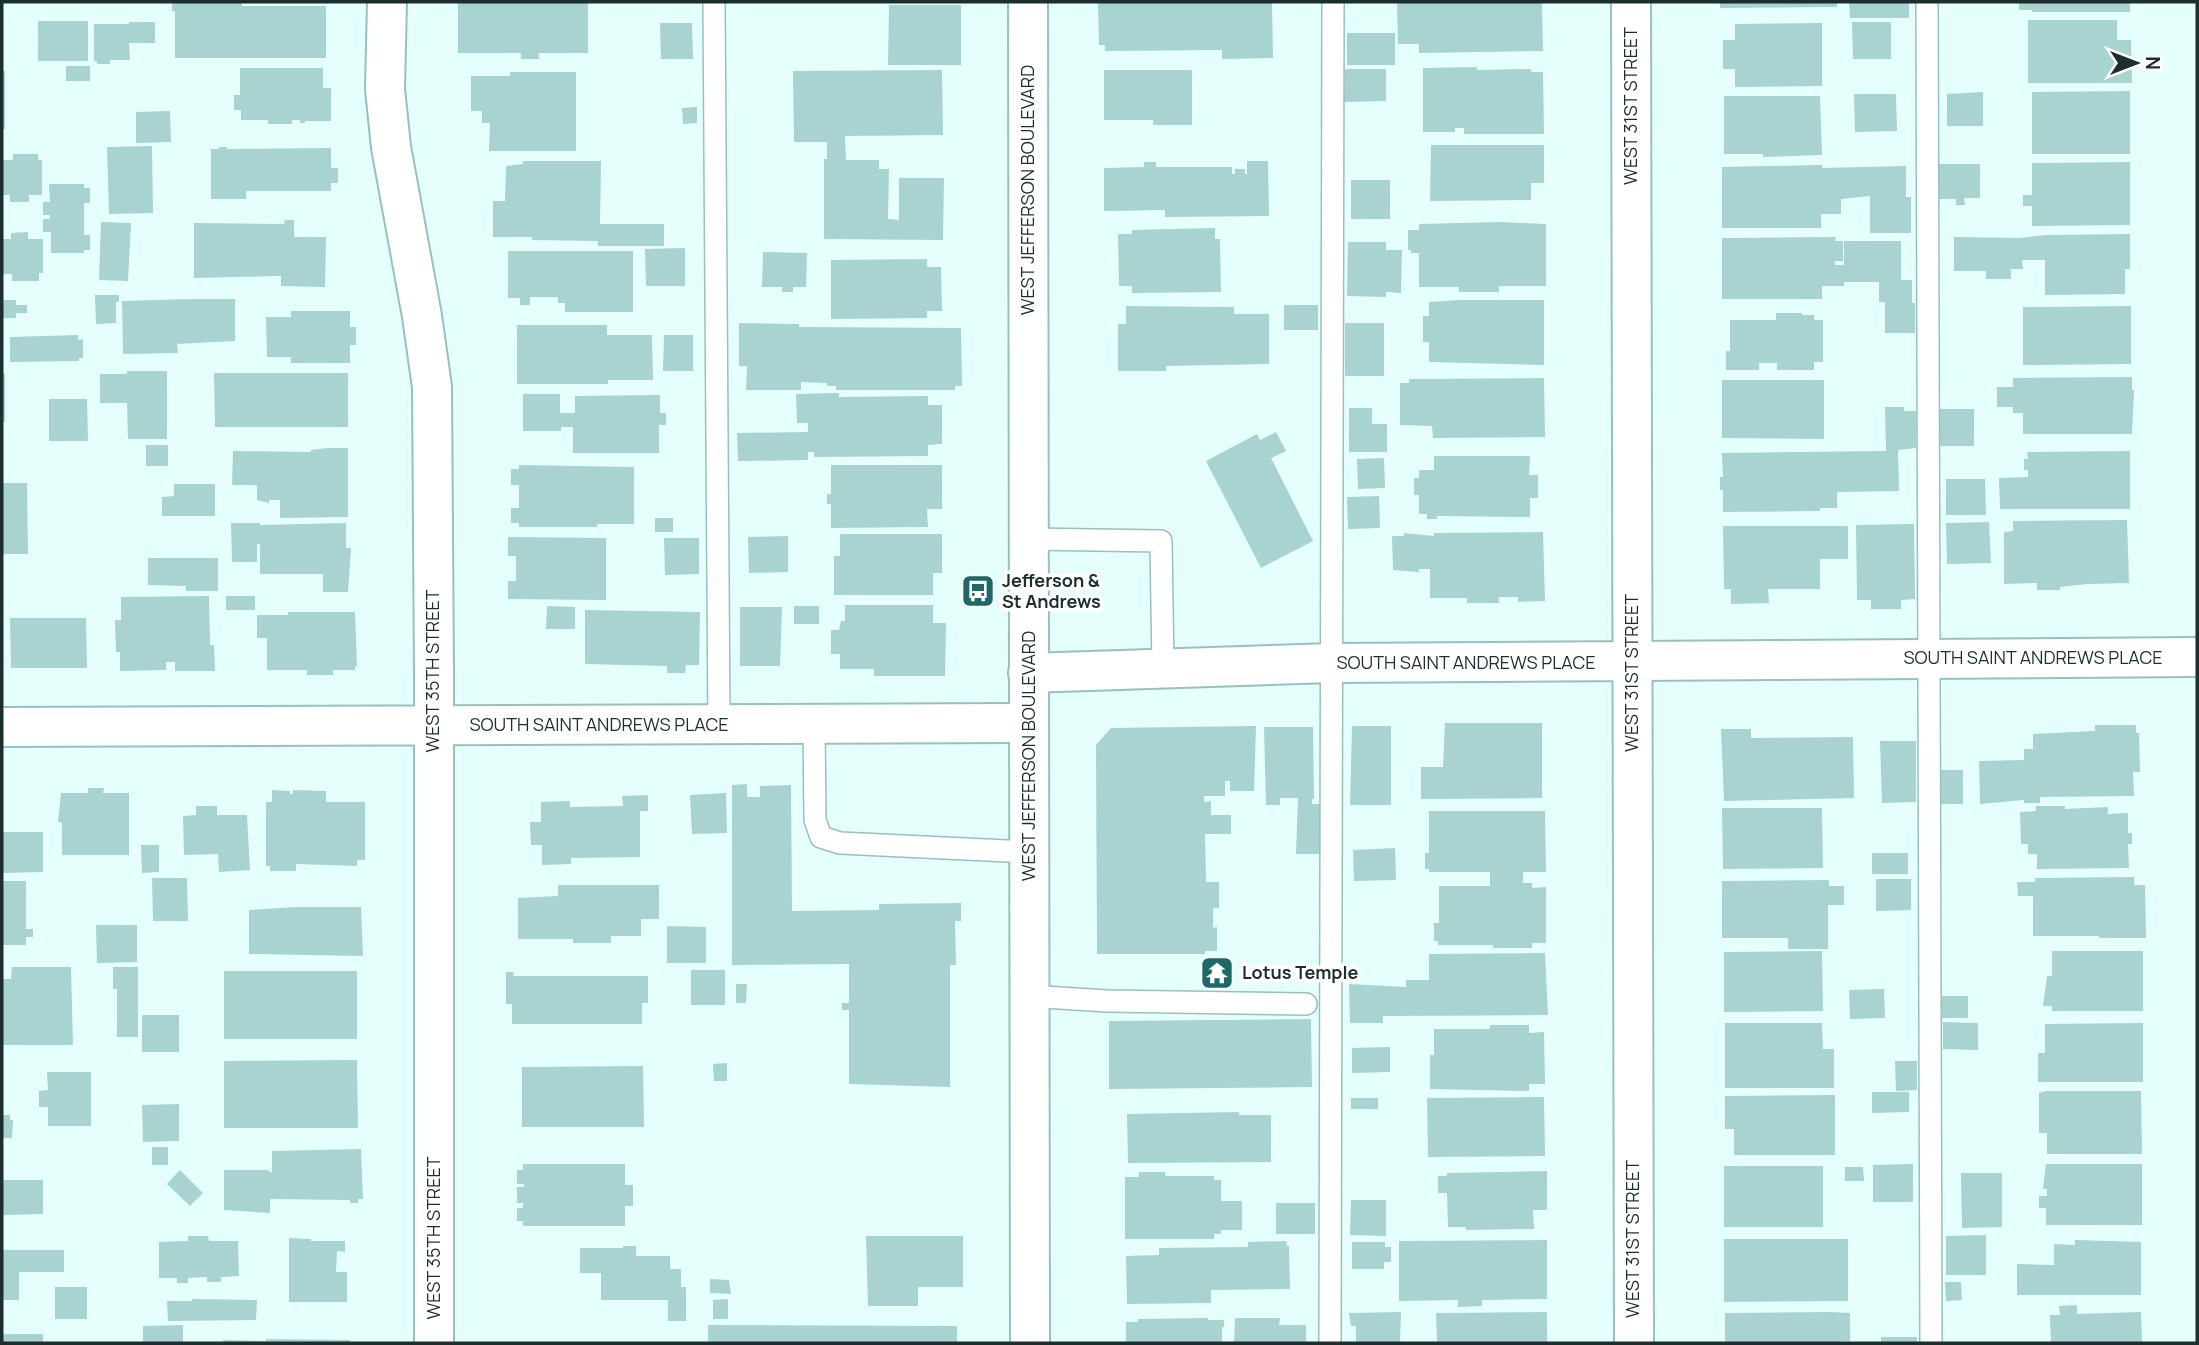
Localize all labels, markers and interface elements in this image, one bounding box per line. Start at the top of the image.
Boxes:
street label: WEST 31ST STREET [1618,27,1642,185]
north arrow [2101,28,2171,98]
text: N [2140,56,2166,70]
street label: WEST JEFFERSON BOULEVARD [1015,65,1039,315]
place label: Jefferson & St Andrews [1002,568,1101,613]
bus stop icon: Jefferson & St Andrews [959,572,997,610]
street label: WEST 35TH STREET [420,589,444,752]
street label: WEST 31ST STREET [1619,594,1643,752]
street label: WEST JEFFERSON BOULEVARD [1016,631,1040,881]
street label: SOUTH SAINT ANDREWS PLACE [1903,645,2163,669]
street label: SOUTH SAINT ANDREWS PLACE [1336,650,1596,674]
street label: SOUTH SAINT ANDREWS PLACE [469,712,729,736]
temple icon: Lotus Temple [1198,954,1236,992]
place label: Lotus Temple [1242,960,1358,984]
street label: WEST 35TH STREET [421,1156,445,1319]
street label: WEST 31ST STREET [1620,1160,1644,1318]

